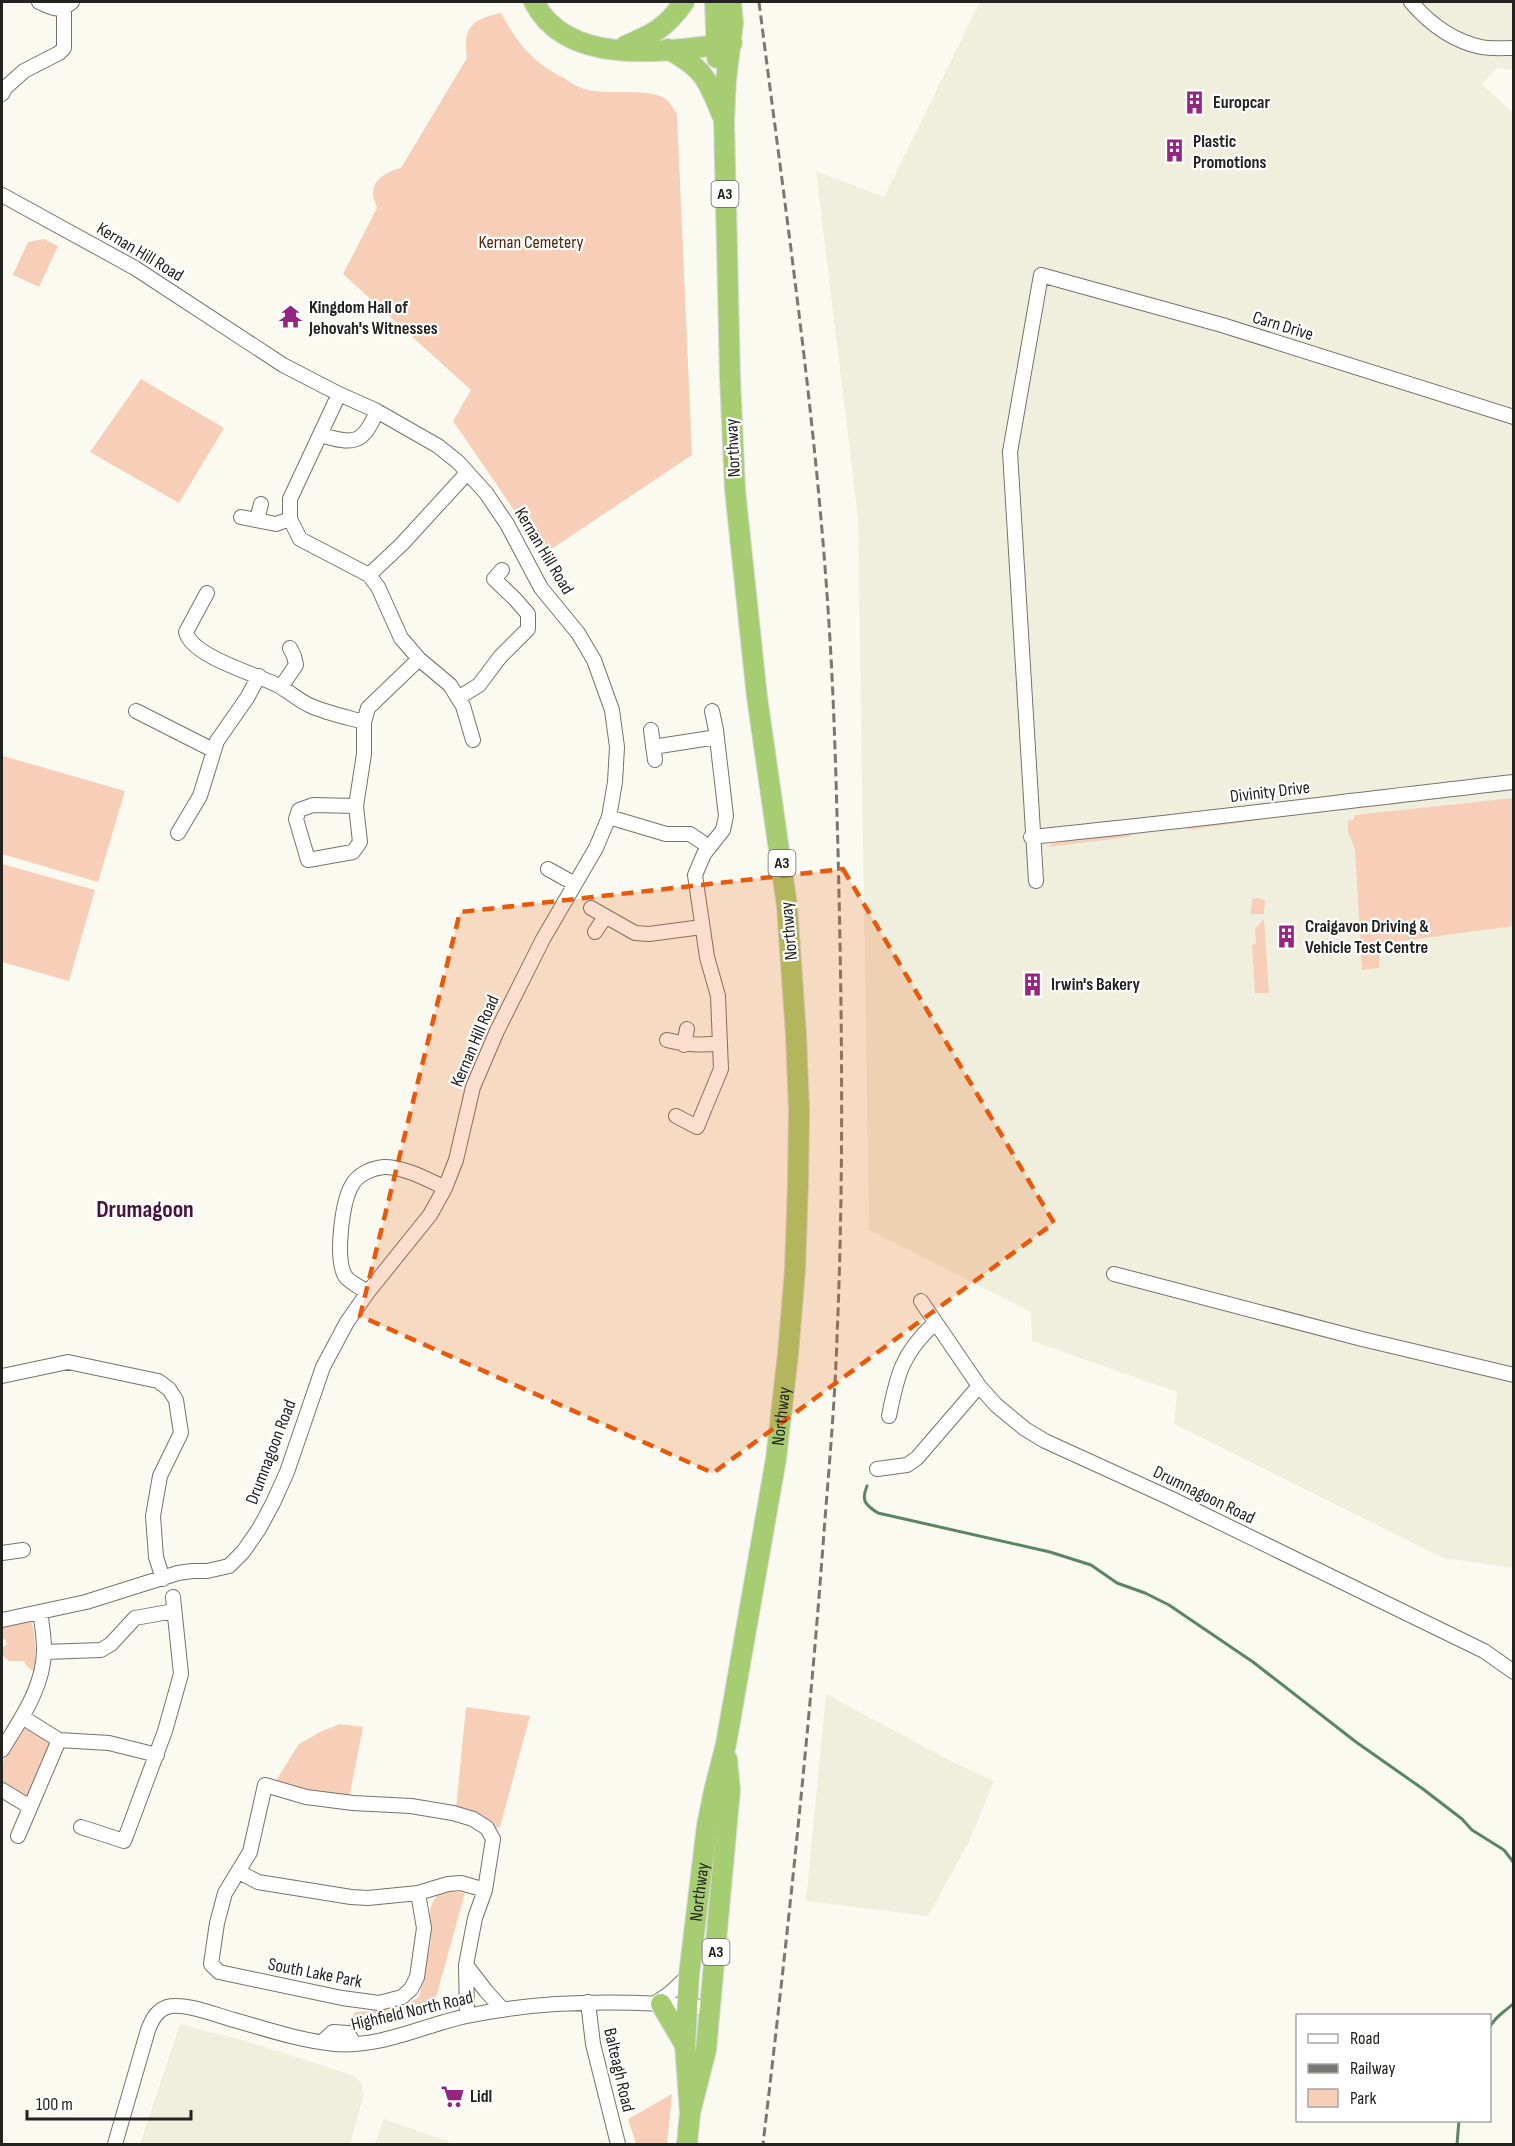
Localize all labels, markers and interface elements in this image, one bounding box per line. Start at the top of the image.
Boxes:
building icon: Europcar [1182,89,1208,115]
place label: Europcar [1213,92,1270,113]
place label: Plastic Promotions [1193,131,1267,173]
building icon: Plastic Promotions [1162,138,1188,164]
road number: A3 [712,181,738,207]
street label: Kernan Hill Road [93,218,187,286]
park label: Kernan Cemetery [479,232,583,253]
place label: Kingdom Hall of Jehovah's Witnesses [308,297,438,339]
temple icon: Kingdom Hall of Jehovah's Witnesses [278,304,304,330]
street label: Carn Drive [1250,307,1316,345]
street label: Northway [721,418,745,478]
street label: Kernan Hill Road [510,504,578,598]
street label: Divinity Drive [1229,777,1311,807]
road number: A3 [768,850,796,876]
street label: Northway [776,901,802,961]
place label: Craigavon Driving & Vehicle Test Centre [1305,916,1429,958]
building icon: Craigavon Driving & Vehicle Test Centre [1274,923,1300,949]
building icon: Irwin's Bakery [1020,971,1046,997]
place label: Irwin's Bakery [1051,974,1141,995]
street label: Kernan Hill Road [446,992,504,1090]
district label: Drumagoon [96,1195,194,1224]
street label: Northway [767,1386,795,1447]
street label: Drumnagoon Road [241,1397,301,1507]
street label: Drumnagoon Road [1150,1461,1258,1529]
street label: Northway [685,1861,713,1922]
road number: A3 [702,1939,730,1965]
street label: South Lake Park [266,1954,364,1992]
street label: Highfield North Road [349,1987,475,2035]
legend [1296,2014,1491,2122]
street label: Balteagh Road [599,2026,639,2114]
text: Road [1350,2028,1380,2049]
text: Railway [1350,2058,1395,2079]
scale bar [27,2083,190,2121]
supermarket icon: Lidl [439,2083,465,2109]
place label: Lidl [470,2086,492,2107]
text: Park [1350,2088,1376,2109]
text: 100 m [36,2094,73,2115]

